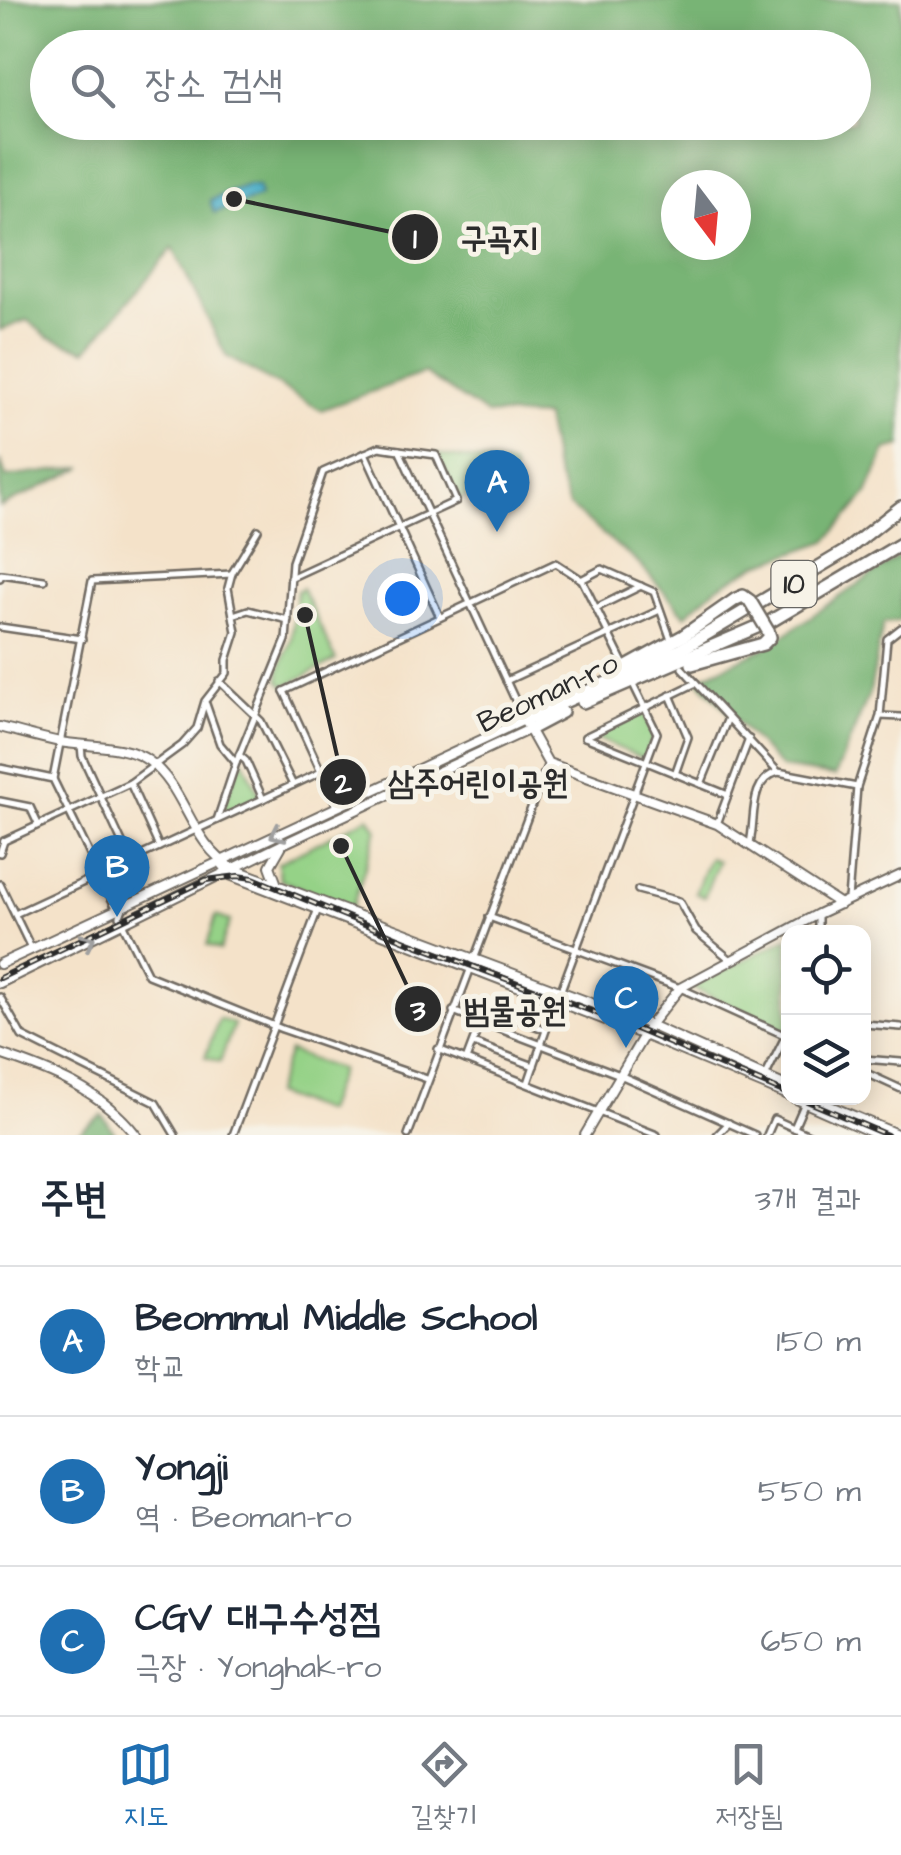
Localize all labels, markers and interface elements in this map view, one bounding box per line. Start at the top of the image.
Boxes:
search box [30,30,871,140]
icon: search [65,58,120,113]
text: 장소 검색 [145,59,283,111]
north arrow [661,170,751,260]
callout: 구곡지 [390,206,558,268]
text: 구곡지 [460,216,538,261]
text: 1 [413,218,417,260]
pin: A [464,450,530,532]
road number: 10 [772,561,816,607]
your location [377,573,428,624]
street label: Beoman-ro [471,642,625,744]
callout: 삼주어린이공원 [318,751,589,813]
text: 삼주어린이공원 [388,761,568,806]
text: 2 [333,763,352,805]
one-way arrow [269,822,287,842]
pin: B [84,834,150,917]
map controls [781,925,871,1105]
button: locate [781,925,871,1015]
one-way arrow [78,934,96,954]
pin: C [594,966,658,1048]
callout: 범물공원 [393,978,586,1040]
text: 범물공원 [464,989,567,1034]
text: 3 [409,990,426,1032]
button: layers [781,1015,871,1105]
text: 주변 [40,1171,108,1229]
text: 3개 결과 [755,1178,861,1223]
text: Beommul Middle School [135,1293,538,1345]
text: A [62,1319,83,1364]
text: 150 m [776,1319,861,1364]
text: 학교 [135,1345,187,1390]
text: Yongji [135,1443,228,1495]
text: B [61,1469,84,1514]
text: 550 m [758,1469,861,1514]
text: 역 · Beoman-ro [135,1495,352,1540]
text: CGV 대구수성점 [135,1593,380,1645]
text: C [61,1619,84,1664]
text: 650 m [760,1619,861,1664]
text: 극장 · Yonghak-ro [135,1645,382,1690]
tab: 지도 [118,1737,173,1836]
tab: 길찾기 [410,1737,478,1836]
tab: 저장됨 [715,1737,783,1836]

